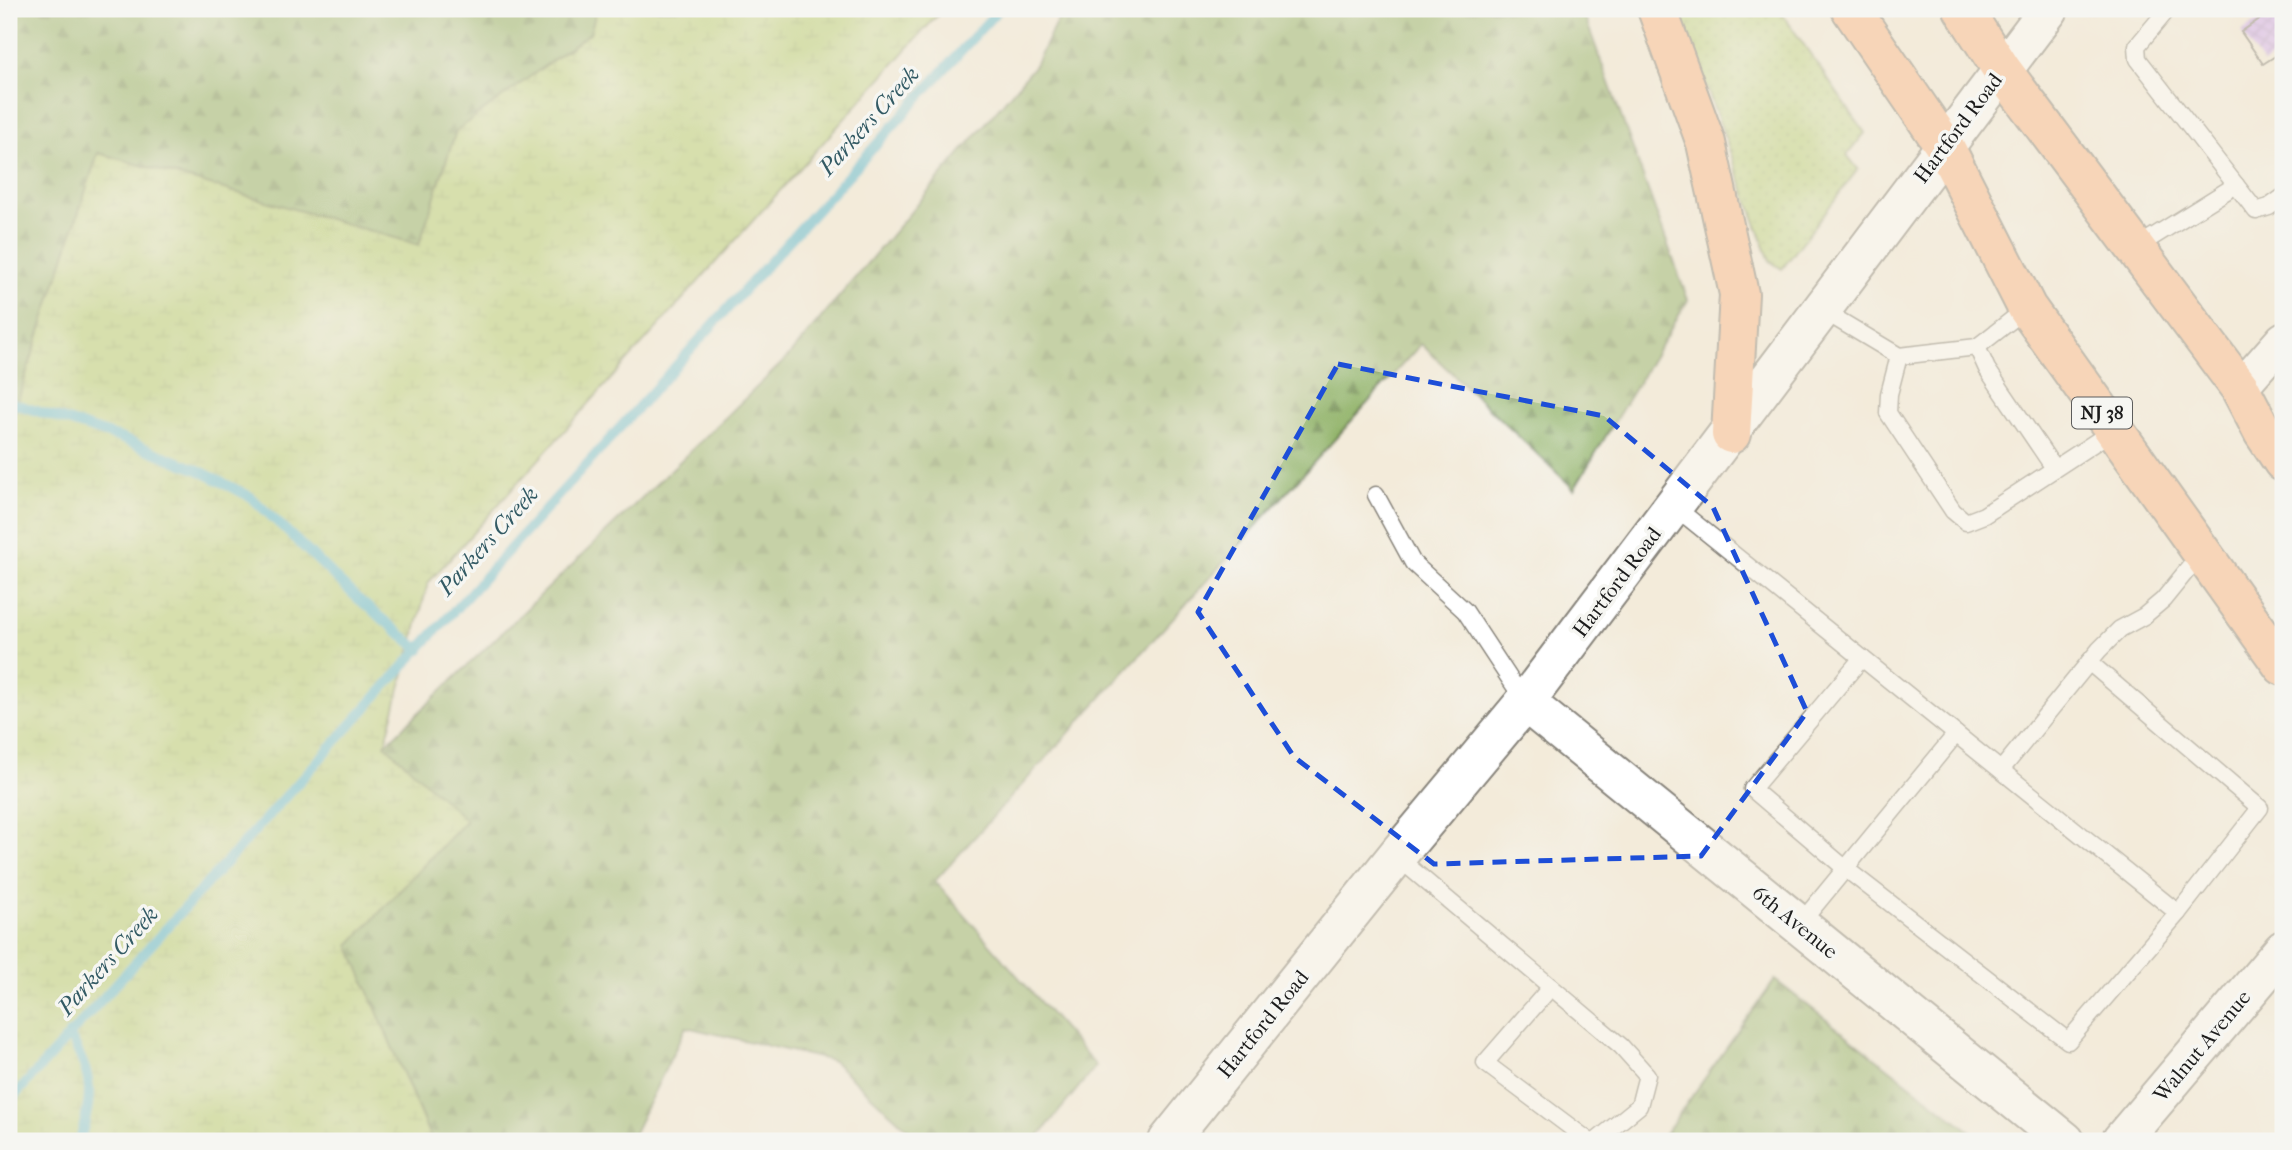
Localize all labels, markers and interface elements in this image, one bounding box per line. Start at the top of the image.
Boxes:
water label: Parkers Creek [812,61,925,182]
street label: Hartford Road [1909,68,2007,188]
road number: NJ 38 [2072,398,2132,428]
water label: Parkers Creek [431,481,544,602]
street label: Hartford Road [1568,522,1666,642]
street label: 6th Avenue [1747,880,1843,964]
water label: Parkers Creek [51,901,164,1022]
street label: Hartford Road [1212,965,1314,1083]
street label: Walnut Avenue [2148,985,2256,1107]

